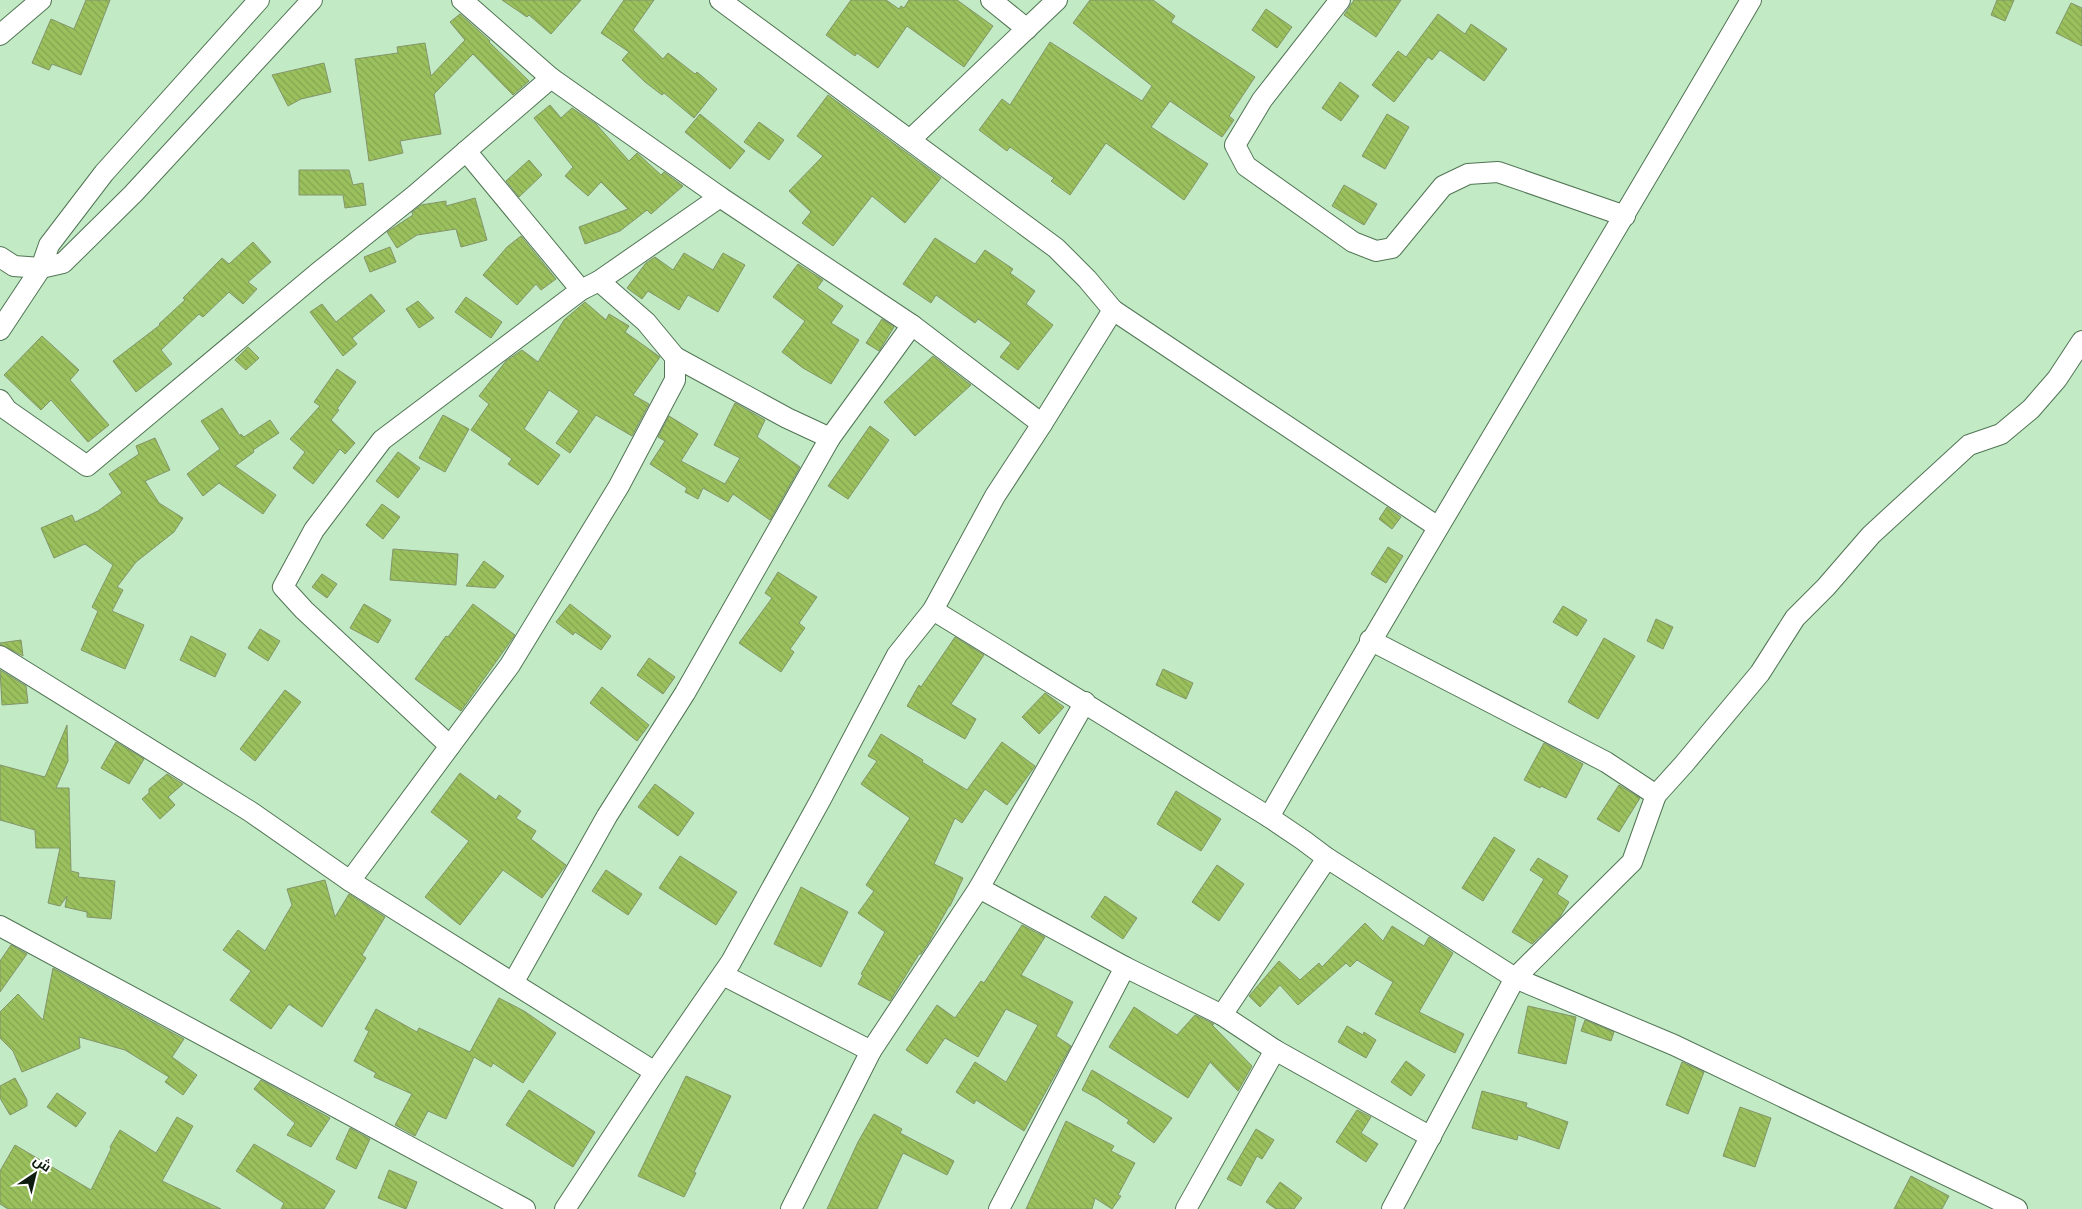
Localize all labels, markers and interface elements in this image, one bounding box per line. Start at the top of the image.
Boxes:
north arrow [10,1149,60,1199]
text: ش [30,1151,55,1176]

